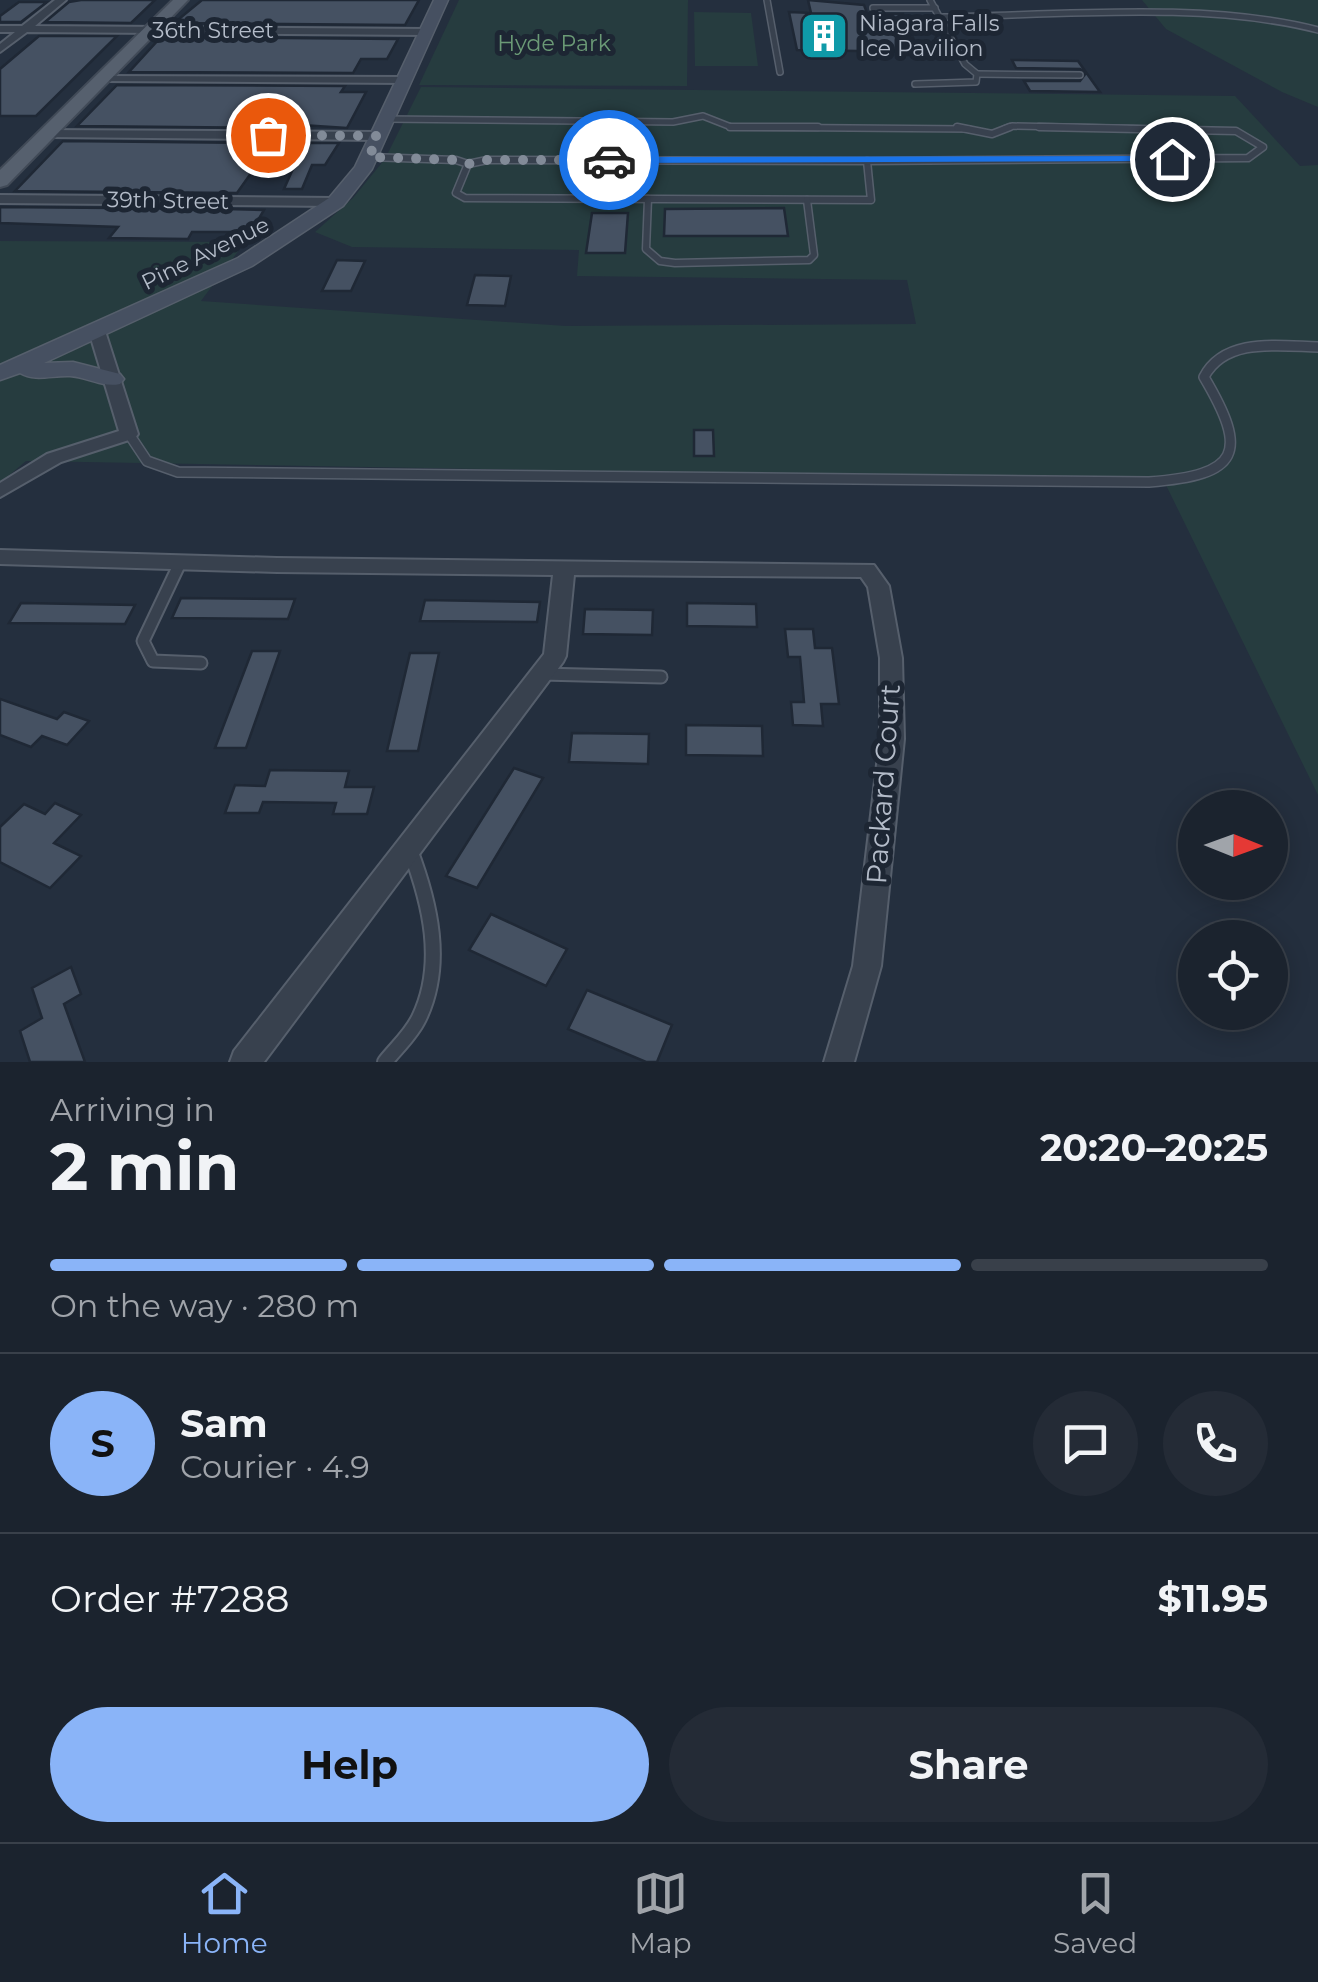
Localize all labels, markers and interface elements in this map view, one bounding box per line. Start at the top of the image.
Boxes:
building icon: Niagara Falls Ice Pavilion [798,10,850,62]
place label: Niagara Falls Ice Pavilion [859,10,1000,62]
street label: 36th Street [152,17,274,44]
park label: Hyde Park [497,30,612,57]
pin [226,93,311,178]
icon: bag [241,108,296,163]
courier [559,110,659,210]
pin [1130,117,1215,202]
icon: home [1145,132,1200,187]
icon: car [582,133,637,188]
street label: 39th Street [107,186,229,215]
street label: Pine Avenue [137,211,273,296]
street label: Packard Court [859,683,907,885]
north arrow [1178,790,1288,900]
map controls [1178,790,1288,1030]
button: locate [1178,920,1288,1030]
text: Arriving in [50,1090,215,1129]
text: 20:20–20:25 [1040,1124,1268,1171]
text: 2 min [50,1127,239,1206]
text: On the way · 280 m [50,1286,359,1325]
button: chat [1033,1391,1138,1496]
button: phone [1163,1391,1268,1496]
text: Sam [180,1400,268,1447]
text: S [90,1420,115,1467]
text: Courier · 4.9 [180,1447,370,1486]
text: Order #7288 [50,1575,289,1622]
text: $11.95 [1158,1575,1268,1622]
button: Help [50,1707,649,1822]
button: Share [669,1707,1268,1822]
tab: Home [181,1866,268,1960]
tab: Map [629,1866,692,1960]
tab: Saved [1053,1866,1137,1960]

